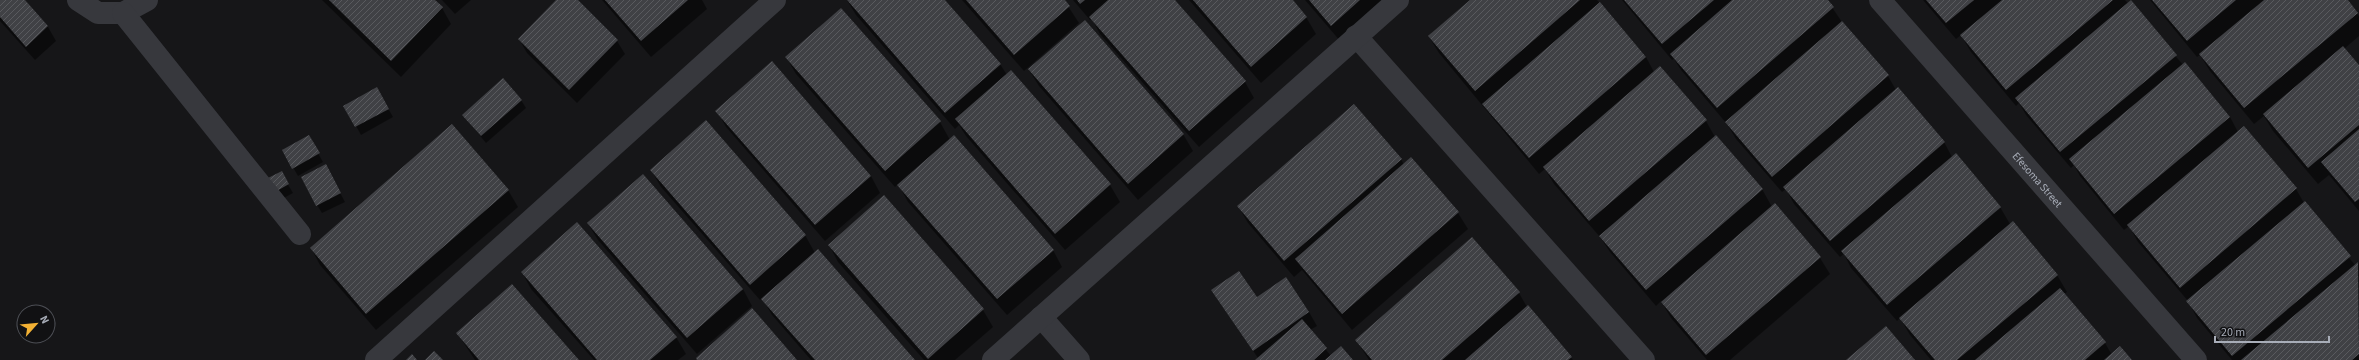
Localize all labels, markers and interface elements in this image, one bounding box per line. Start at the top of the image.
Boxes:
street label: Efesoma Street [2009,149,2066,211]
north arrow [16,304,56,344]
text: N [36,313,53,326]
scale bar [2215,318,2329,344]
text: 20 m [2221,324,2245,341]

